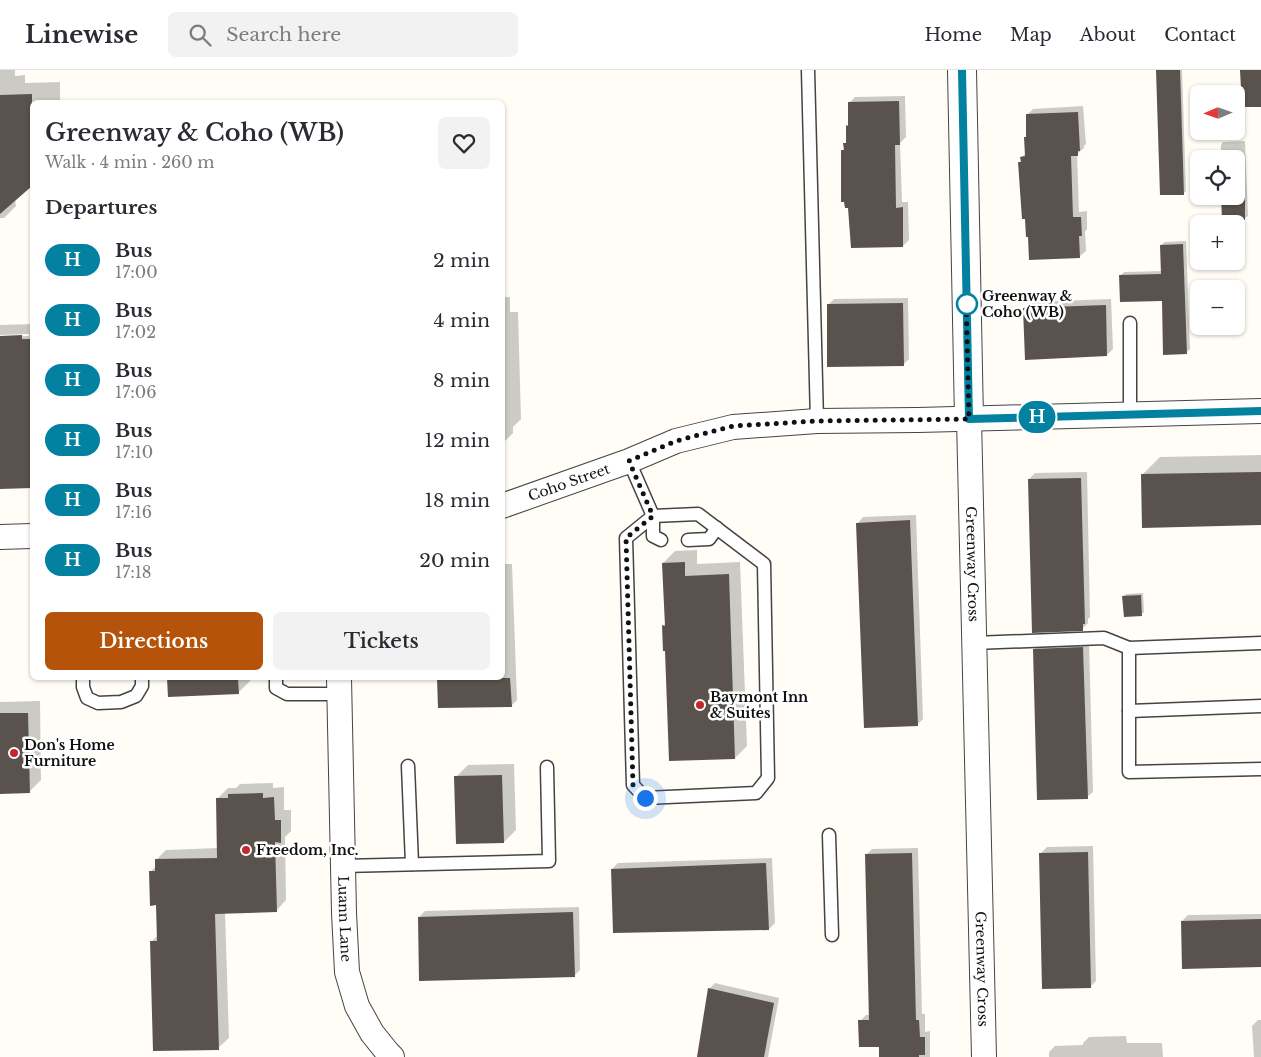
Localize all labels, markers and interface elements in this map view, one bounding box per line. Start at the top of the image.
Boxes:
search box [168,12,518,57]
text: Linewise [25,20,138,49]
icon: search [186,21,214,49]
text: Search here [226,23,341,46]
text: Home [924,24,982,46]
text: Map [1010,24,1052,46]
text: About [1080,24,1136,46]
text: Contact [1164,24,1236,46]
north arrow [1190,85,1245,140]
map controls [1190,85,1245,335]
button: heart [438,117,490,169]
text: Greenway & Coho (WB) [45,118,344,147]
button: locate [1190,150,1245,205]
text: Walk · 4 min · 260 m [45,152,215,172]
text: Departures [45,196,157,219]
button: + [1190,215,1245,270]
text: Bus [115,239,152,262]
text: H [64,249,81,271]
text: 2 min [433,249,490,272]
text: 17:00 [115,262,158,282]
button: − [1190,280,1245,335]
place label: Greenway & Coho (WB) [982,287,1073,321]
marker: Greenway & Coho (WB) [956,293,978,315]
text: Bus [115,299,152,322]
text: H [64,309,81,331]
text: 4 min [433,309,490,332]
text: 17:02 [115,322,156,342]
text: Bus [115,359,152,382]
text: H [64,369,81,391]
text: 8 min [433,369,490,392]
text: 17:06 [115,382,156,402]
line badge: H [1021,401,1053,433]
text: H [1028,406,1046,428]
text: Bus [115,419,152,442]
text: H [64,429,81,451]
text: 12 min [424,429,490,452]
text: 17:10 [115,442,153,462]
street label: Coho Street [526,459,613,505]
text: Bus [115,479,152,502]
text: H [64,489,81,511]
text: 18 min [425,489,490,512]
text: 17:16 [115,502,152,522]
street label: Greenway Cross [962,506,983,622]
text: Bus [115,539,152,562]
text: H [64,549,81,571]
text: 20 min [419,549,490,572]
text: 17:18 [115,562,152,582]
button: Directions [45,612,263,670]
button: Tickets [273,612,490,670]
place label: Baymont Inn & Suites [710,688,808,722]
marker: Baymont Inn & Suites [694,699,706,711]
place label: Don's Home Furniture [24,736,115,770]
marker: Don's Home Furniture [8,747,20,759]
your location [633,786,658,811]
place label: Freedom, Inc. [256,841,358,859]
marker: Freedom, Inc. [240,844,252,856]
street label: Luann Lane [334,876,355,963]
street label: Greenway Cross [972,911,992,1027]

